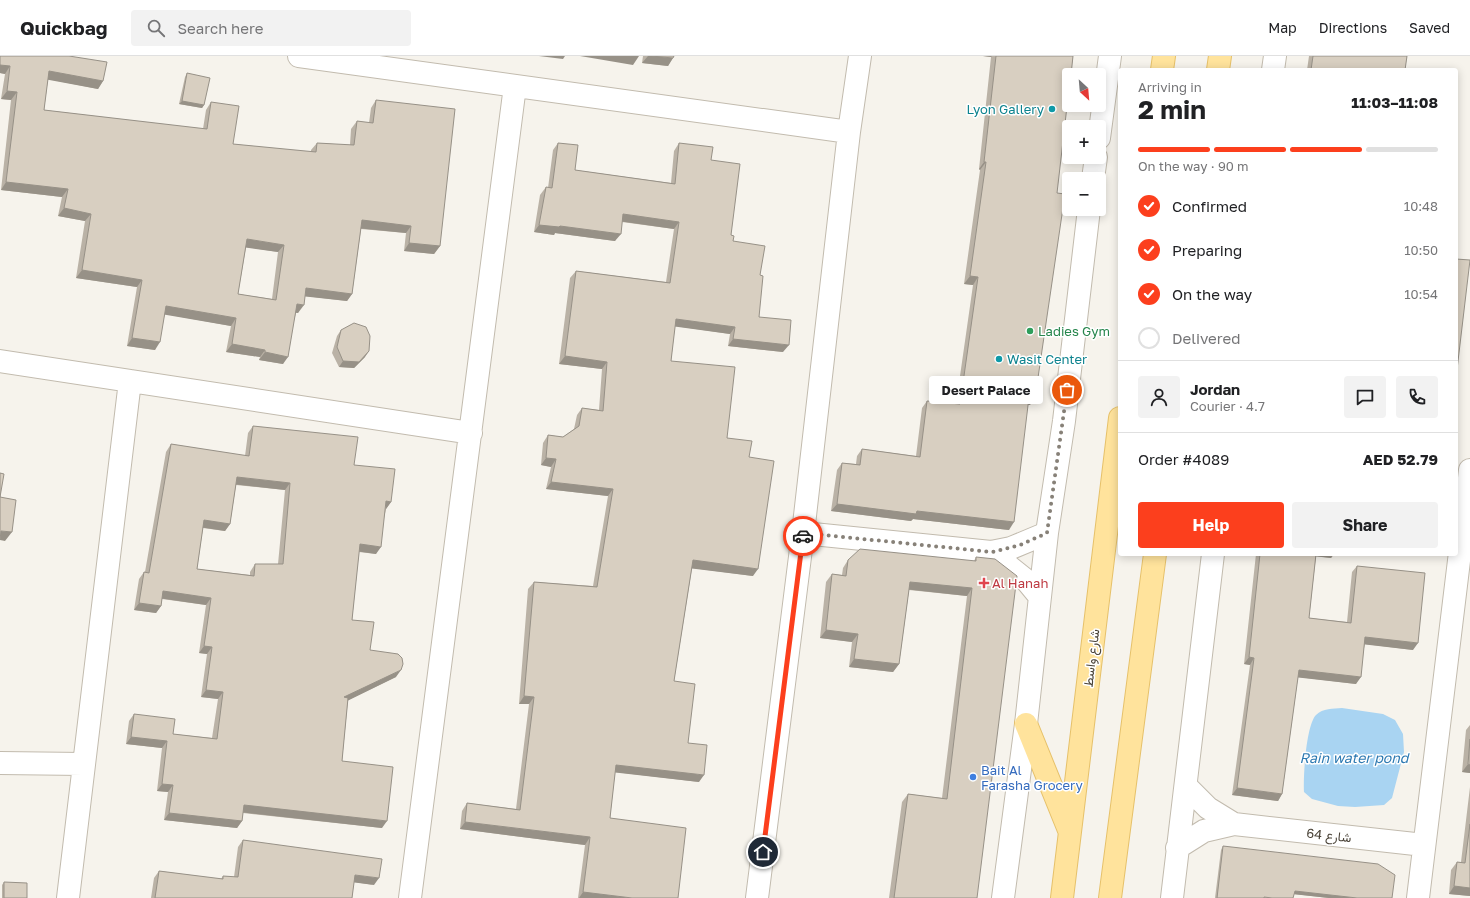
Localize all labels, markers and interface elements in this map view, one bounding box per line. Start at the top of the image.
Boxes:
search box [131,10,411,46]
text: Quickbag [20,16,107,39]
icon: search [145,17,167,39]
text: Search here [177,19,263,37]
text: Map [1268,19,1297,36]
text: Directions [1319,19,1387,36]
text: Saved [1409,19,1450,36]
north arrow [1062,68,1106,112]
map controls [1062,68,1106,216]
text: Arriving in [1138,79,1202,95]
text: 11:03–11:08 [1351,93,1438,111]
text: 2 min [1138,94,1206,125]
place label: Lyon Gallery [967,101,1045,117]
marker: Lyon Gallery [1047,104,1057,114]
button: + [1062,120,1106,164]
text: On the way · 90 m [1138,158,1249,174]
button: − [1062,172,1106,216]
icon: check [1138,195,1160,217]
text: Confirmed [1172,197,1247,215]
text: 10:48 [1404,198,1438,214]
icon: check [1138,239,1160,261]
text: Preparing [1172,241,1242,259]
text: 10:50 [1404,242,1438,258]
icon: check [1138,283,1160,305]
text: On the way [1172,285,1252,303]
text: 10:54 [1404,286,1438,302]
place label: Ladies Gym [1038,323,1110,339]
marker: Ladies Gym [1025,326,1035,336]
text: Delivered [1172,329,1240,347]
place label: Wasit Center [1007,351,1087,367]
marker: Wasit Center [994,354,1004,364]
pin [1050,373,1084,407]
callout: Desert Palace [929,376,1043,404]
button: person [1138,376,1180,418]
button: chat [1344,376,1386,418]
button: phone [1396,376,1438,418]
icon: bag [1056,379,1078,401]
text: Jordan [1190,380,1240,398]
text: Desert Palace [942,382,1030,398]
text: Courier · 4.7 [1190,398,1265,414]
text: Order #4089 [1138,450,1229,468]
text: AED 52.79 [1363,450,1438,468]
button: Help [1138,502,1284,548]
button: Share [1292,502,1438,548]
courier [783,516,823,556]
icon: car [792,525,814,547]
place label: Al Hanah [992,575,1048,591]
marker: Al Hanah [979,578,989,588]
street label: شارع واسط [1080,628,1104,688]
water label: Rain water pond [1300,749,1410,766]
place label: Bait Al Farasha Grocery [981,762,1084,793]
marker: Bait Al Farasha Grocery [968,772,978,782]
street label: شارع 64 [1305,825,1352,847]
pin [746,835,780,869]
icon: home [752,841,774,863]

